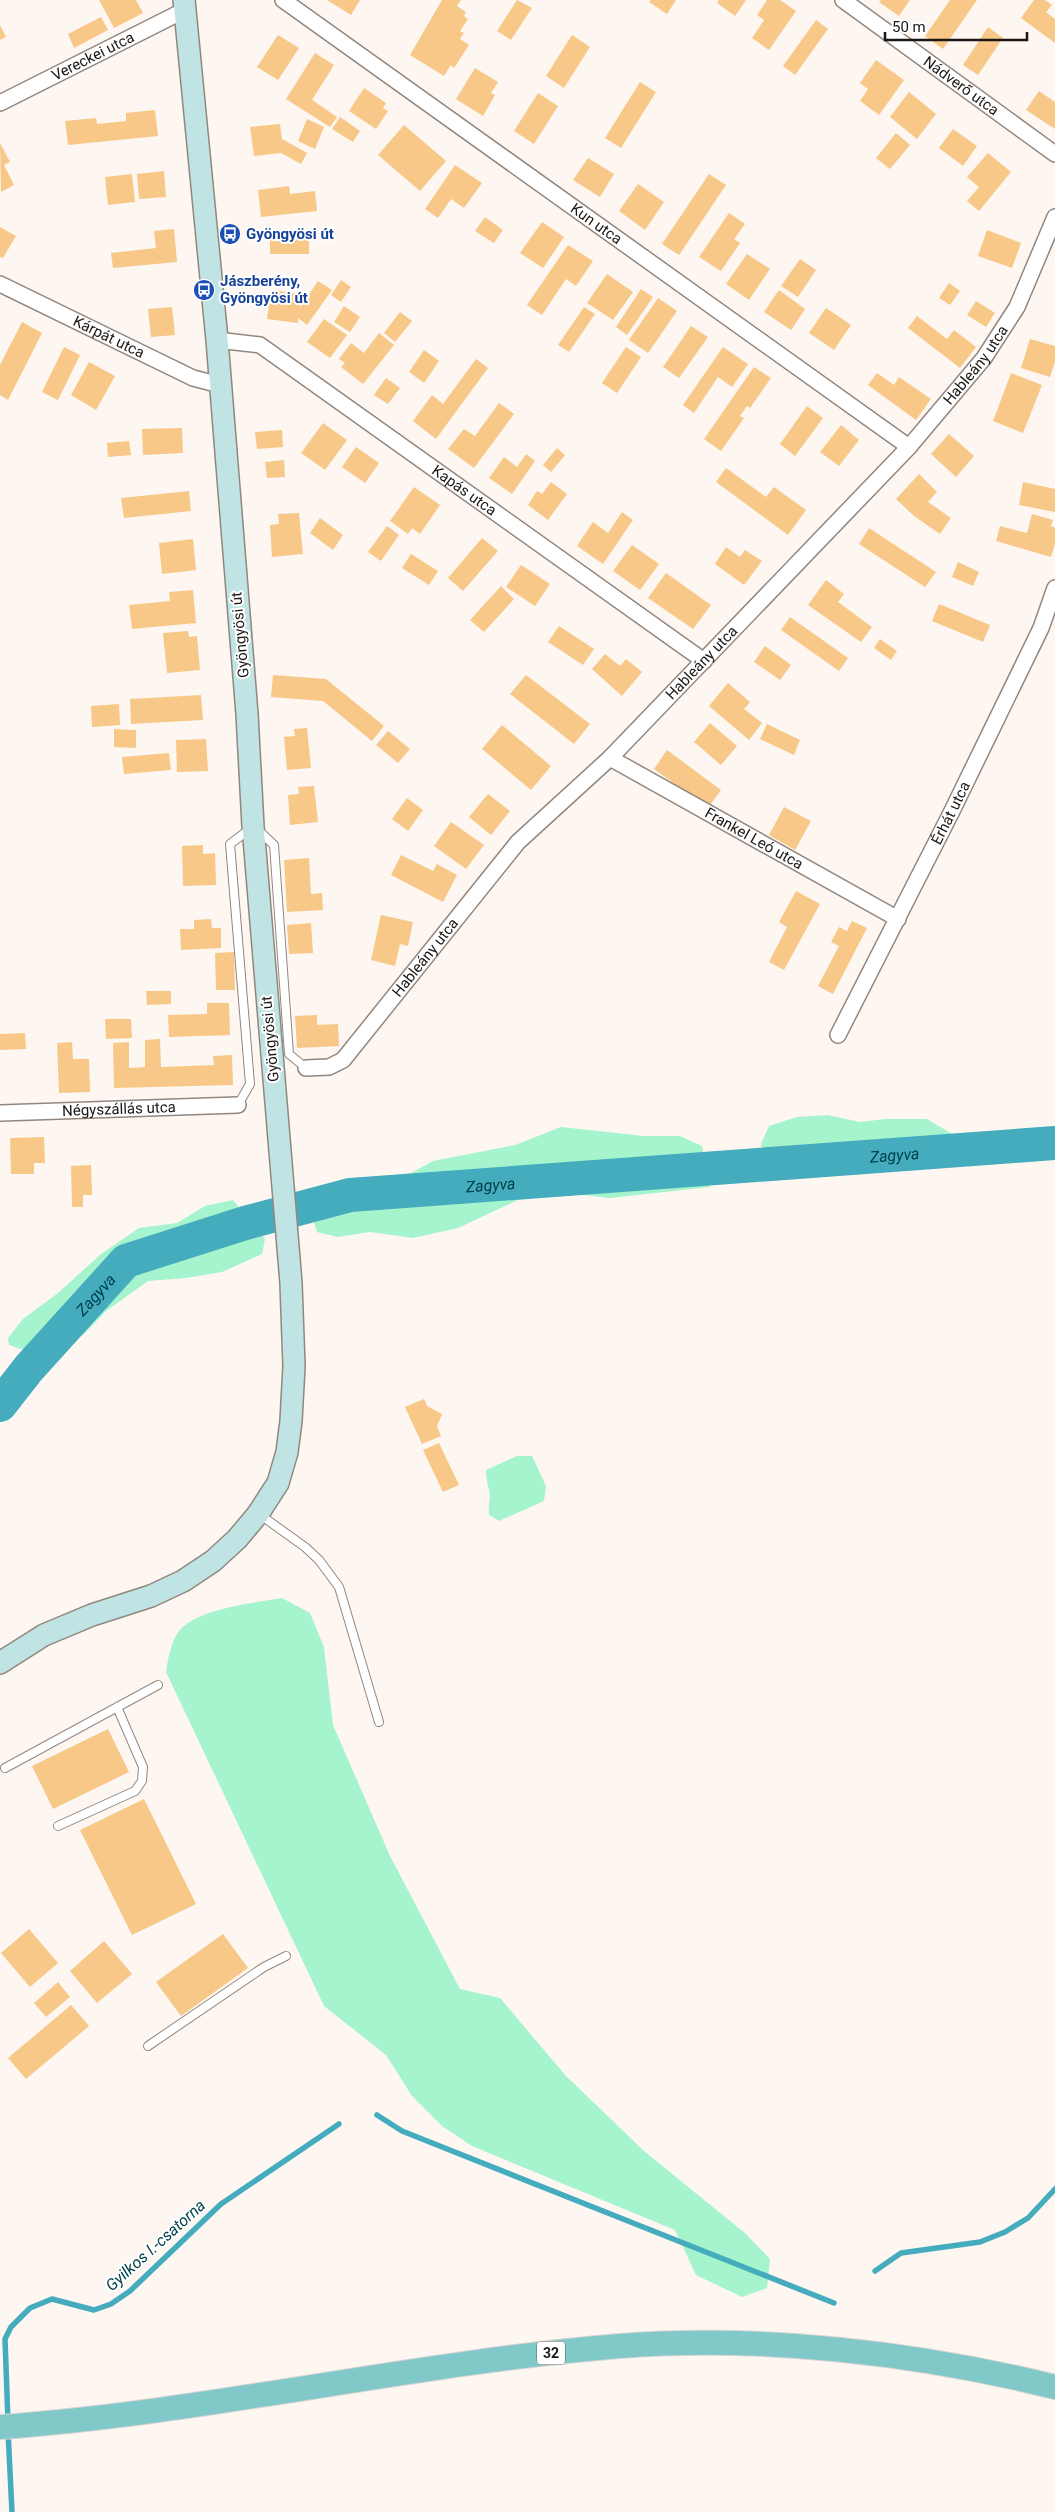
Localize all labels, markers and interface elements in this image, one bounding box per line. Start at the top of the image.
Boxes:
scale bar [885,10,1028,42]
text: 50 m [892,18,926,36]
street label: Vereckei utca [49,28,137,85]
street label: Nádverő utca [920,52,1002,119]
street label: Kun utca [567,199,625,248]
bus stop icon: Gyöngyösi út [218,222,242,246]
place label: Gyöngyösi út [246,225,334,243]
place label: Jászberény, Gyöngyösi út [220,272,308,307]
bus stop icon: Jászberény, Gyöngyösi út [192,278,216,302]
street label: Kárpát utca [70,312,147,362]
street label: Hableány utca [940,322,1012,408]
street label: Kapás utca [429,461,500,519]
street label: Gyöngyösi út [227,591,253,679]
street label: Hableány utca [662,622,741,703]
street label: Érhát utca [928,779,974,847]
street label: Frankel Leó utca [702,804,806,873]
street label: Hableány utca [388,915,462,1000]
street label: Gyöngyösi út [257,995,283,1083]
street label: Négyszállás utca [62,1098,176,1120]
water label: Zagyva [868,1144,920,1167]
water label: Zagyva [464,1174,516,1197]
water label: Zagyva [71,1270,120,1321]
water label: Gyilkos I.-csatorna [102,2196,209,2295]
road number: 32 [537,2342,565,2364]

